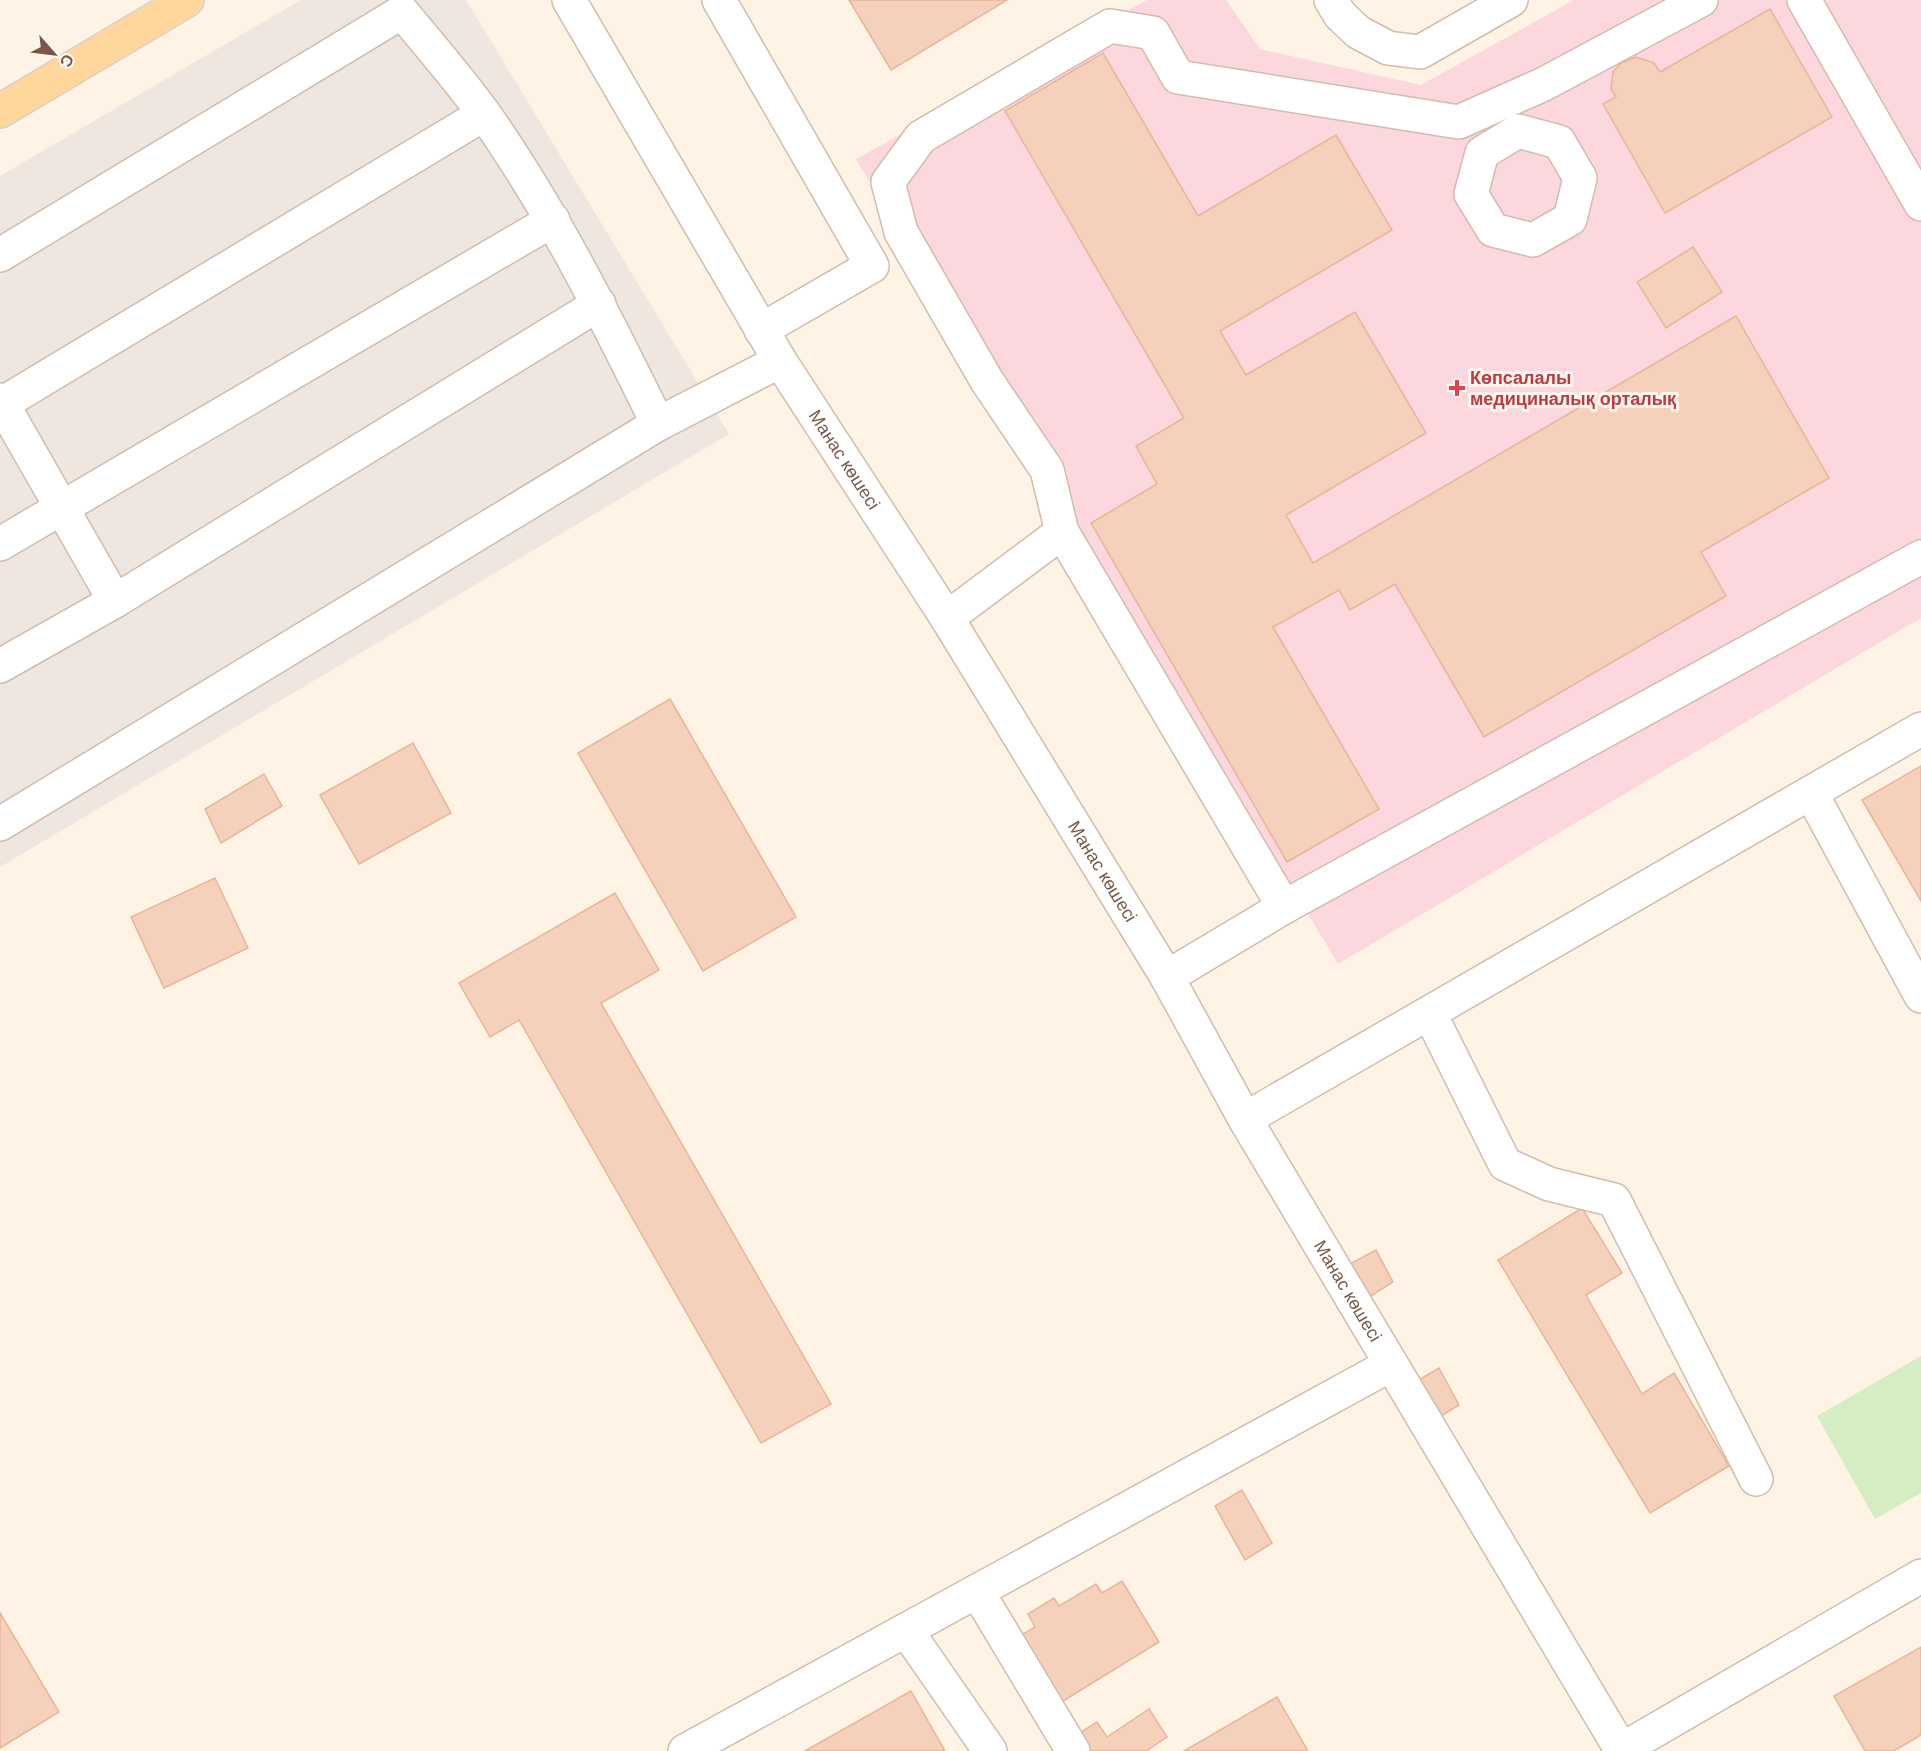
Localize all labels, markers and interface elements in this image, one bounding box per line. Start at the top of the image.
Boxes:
north arrow [24,24,84,84]
text: С [56,52,77,70]
place label: Көпсалалы медициналық орталық [1470,368,1677,409]
marker: Көпсалалы медициналық орталық [1448,379,1466,397]
street label: Манас көшесі [805,406,884,513]
street label: Манас көшесі [1064,817,1141,926]
street label: Манас көшесі [1310,1237,1386,1345]

